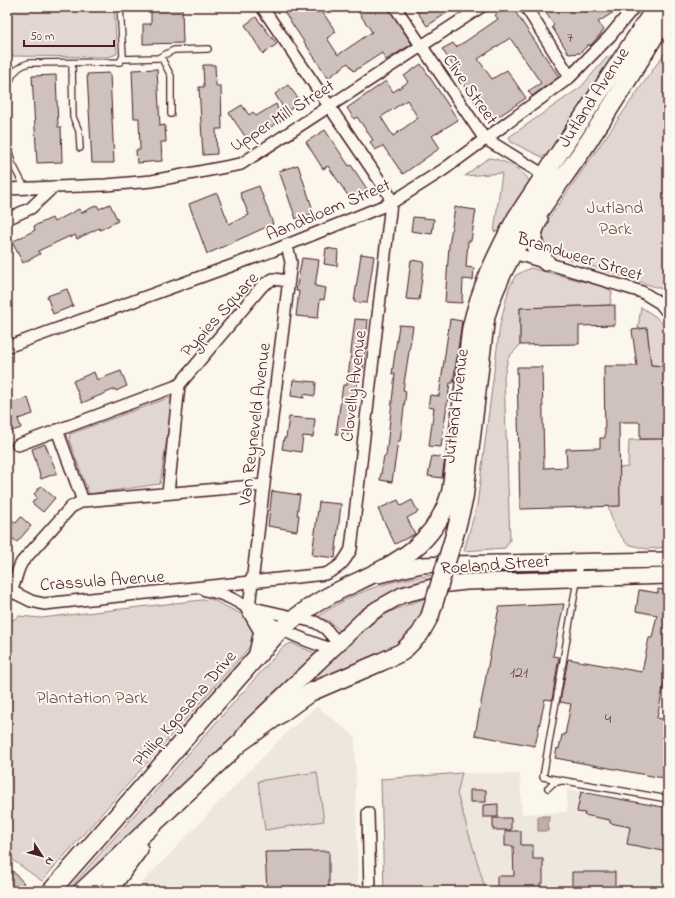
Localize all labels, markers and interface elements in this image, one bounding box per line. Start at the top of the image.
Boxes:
scale bar [24,22,114,48]
house number: 7 [567,26,574,50]
text: 50 m [30,28,54,46]
street label: Jutland Avenue [552,42,637,153]
street label: Clive Street [435,49,503,131]
street label: Upper Mill Street [226,74,340,159]
street label: Aandbloem Street [262,173,395,249]
park label: Jutland Park [587,196,643,243]
street label: Brandweer Street [513,226,645,289]
street label: Pypies Square [175,266,266,364]
street label: Clovelly Avenue [335,328,375,444]
street label: Van Reyneveld Avenue [233,341,279,508]
street label: Jutland Avenue [437,347,477,465]
street label: Roeland Street [440,549,550,583]
street label: Crassula Avenue [39,565,166,599]
street label: Philip Kgosana Drive [127,644,245,774]
house number: 121 [510,661,528,685]
park label: Plantation Park [36,686,148,712]
house number: 4 [605,707,612,731]
north arrow [22,836,62,876]
text: N [41,854,58,869]

